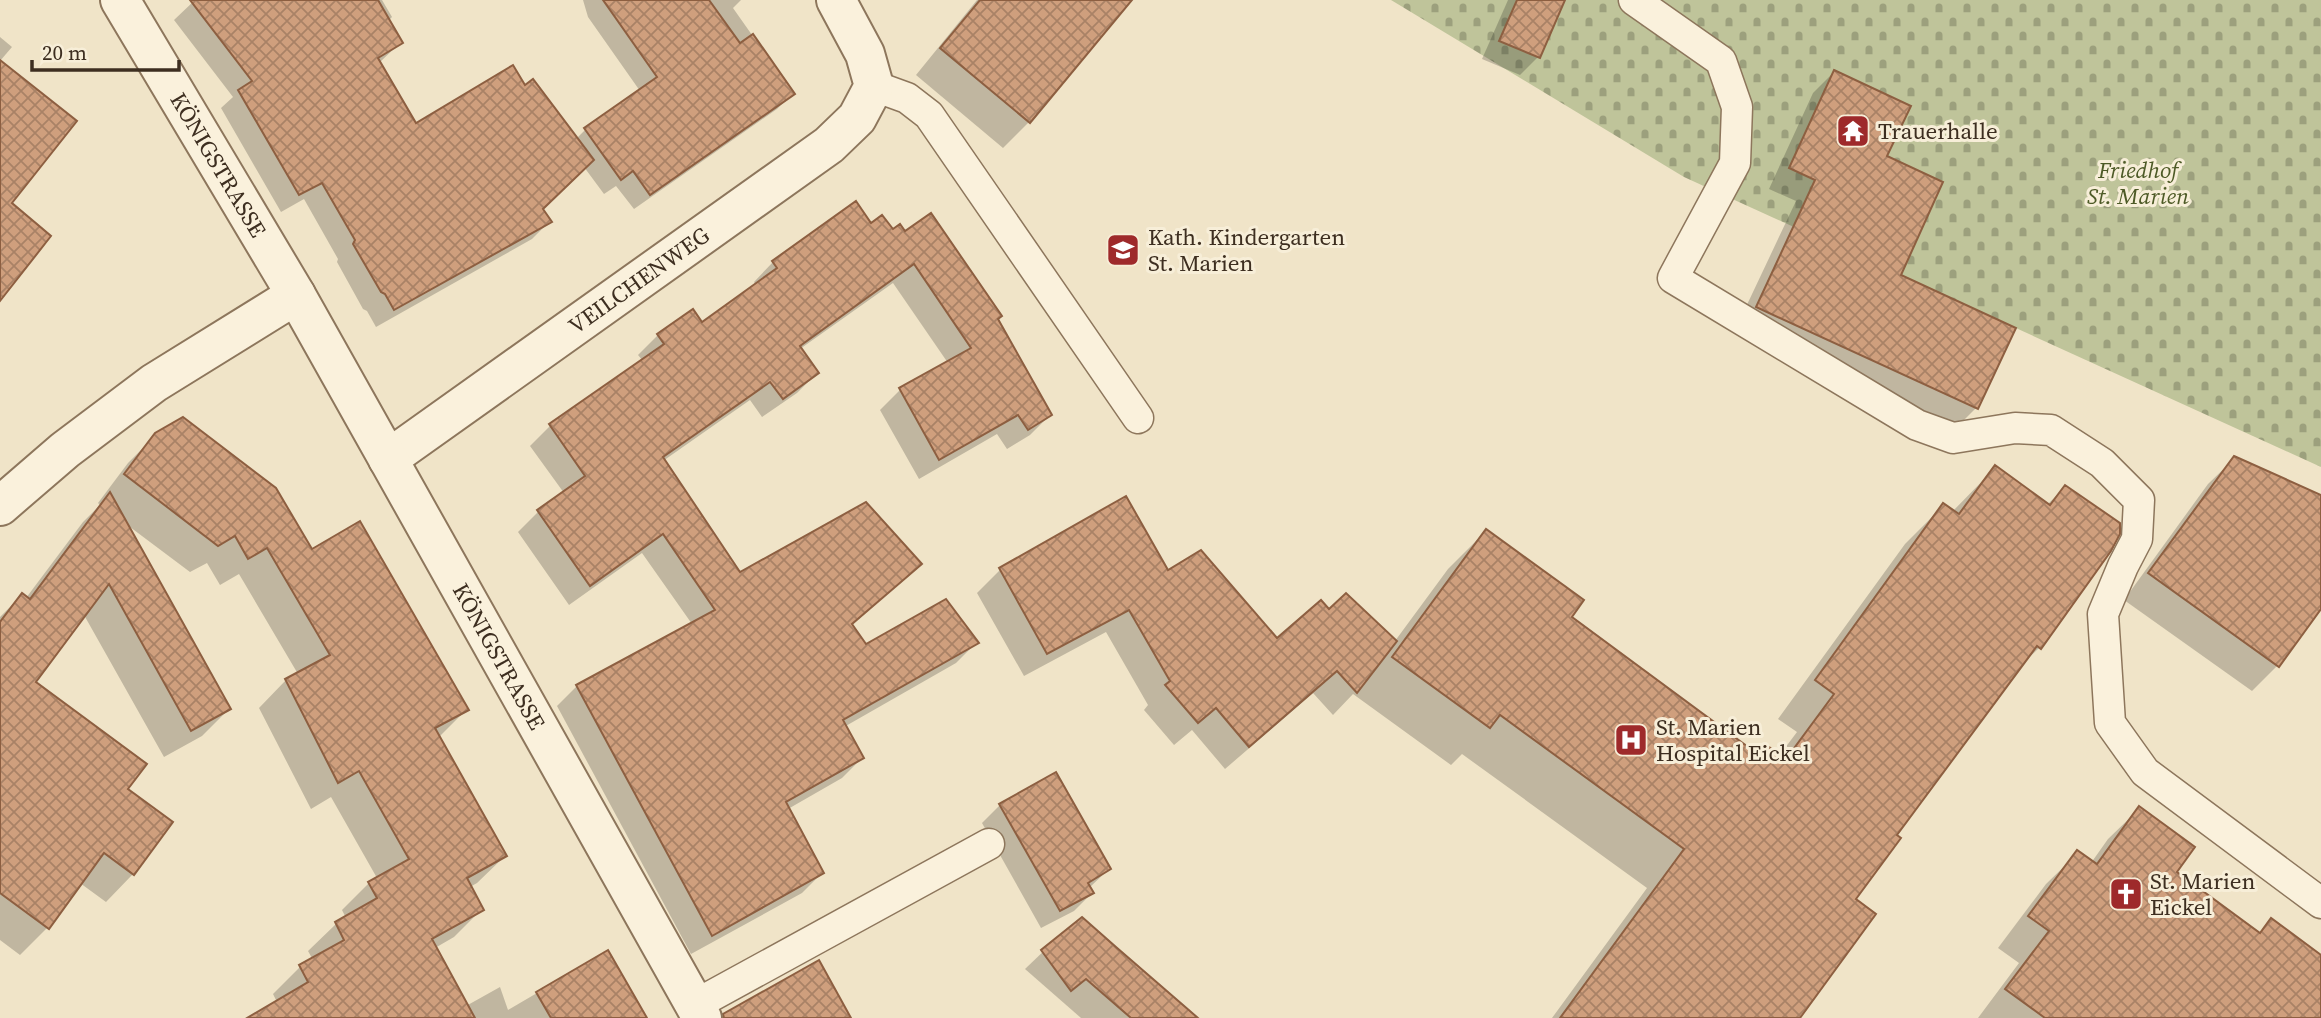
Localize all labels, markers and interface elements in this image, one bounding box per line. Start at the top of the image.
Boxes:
scale bar [32,28,178,72]
text: 20 m [42,38,87,67]
street label: KÖNIGSTRASSE [163,86,274,243]
temple icon: Trauerhalle [1834,112,1872,150]
place label: Trauerhalle [1878,115,1998,147]
park label: Friedhof St. Marien [2087,154,2189,212]
street label: VEILCHENWEG [562,219,716,342]
place label: Kath. Kindergarten St. Marien [1148,221,1345,279]
school or university icon: Kath. Kindergarten St. Marien [1104,231,1142,269]
street label: KÖNIGSTRASSE [445,577,553,736]
place label: St. Marien Hospital Eickel [1656,711,1810,769]
hospital icon: St. Marien Hospital Eickel [1612,721,1650,759]
place label: St. Marien Eickel [2150,865,2255,923]
church icon: St. Marien Eickel [2107,875,2145,913]

